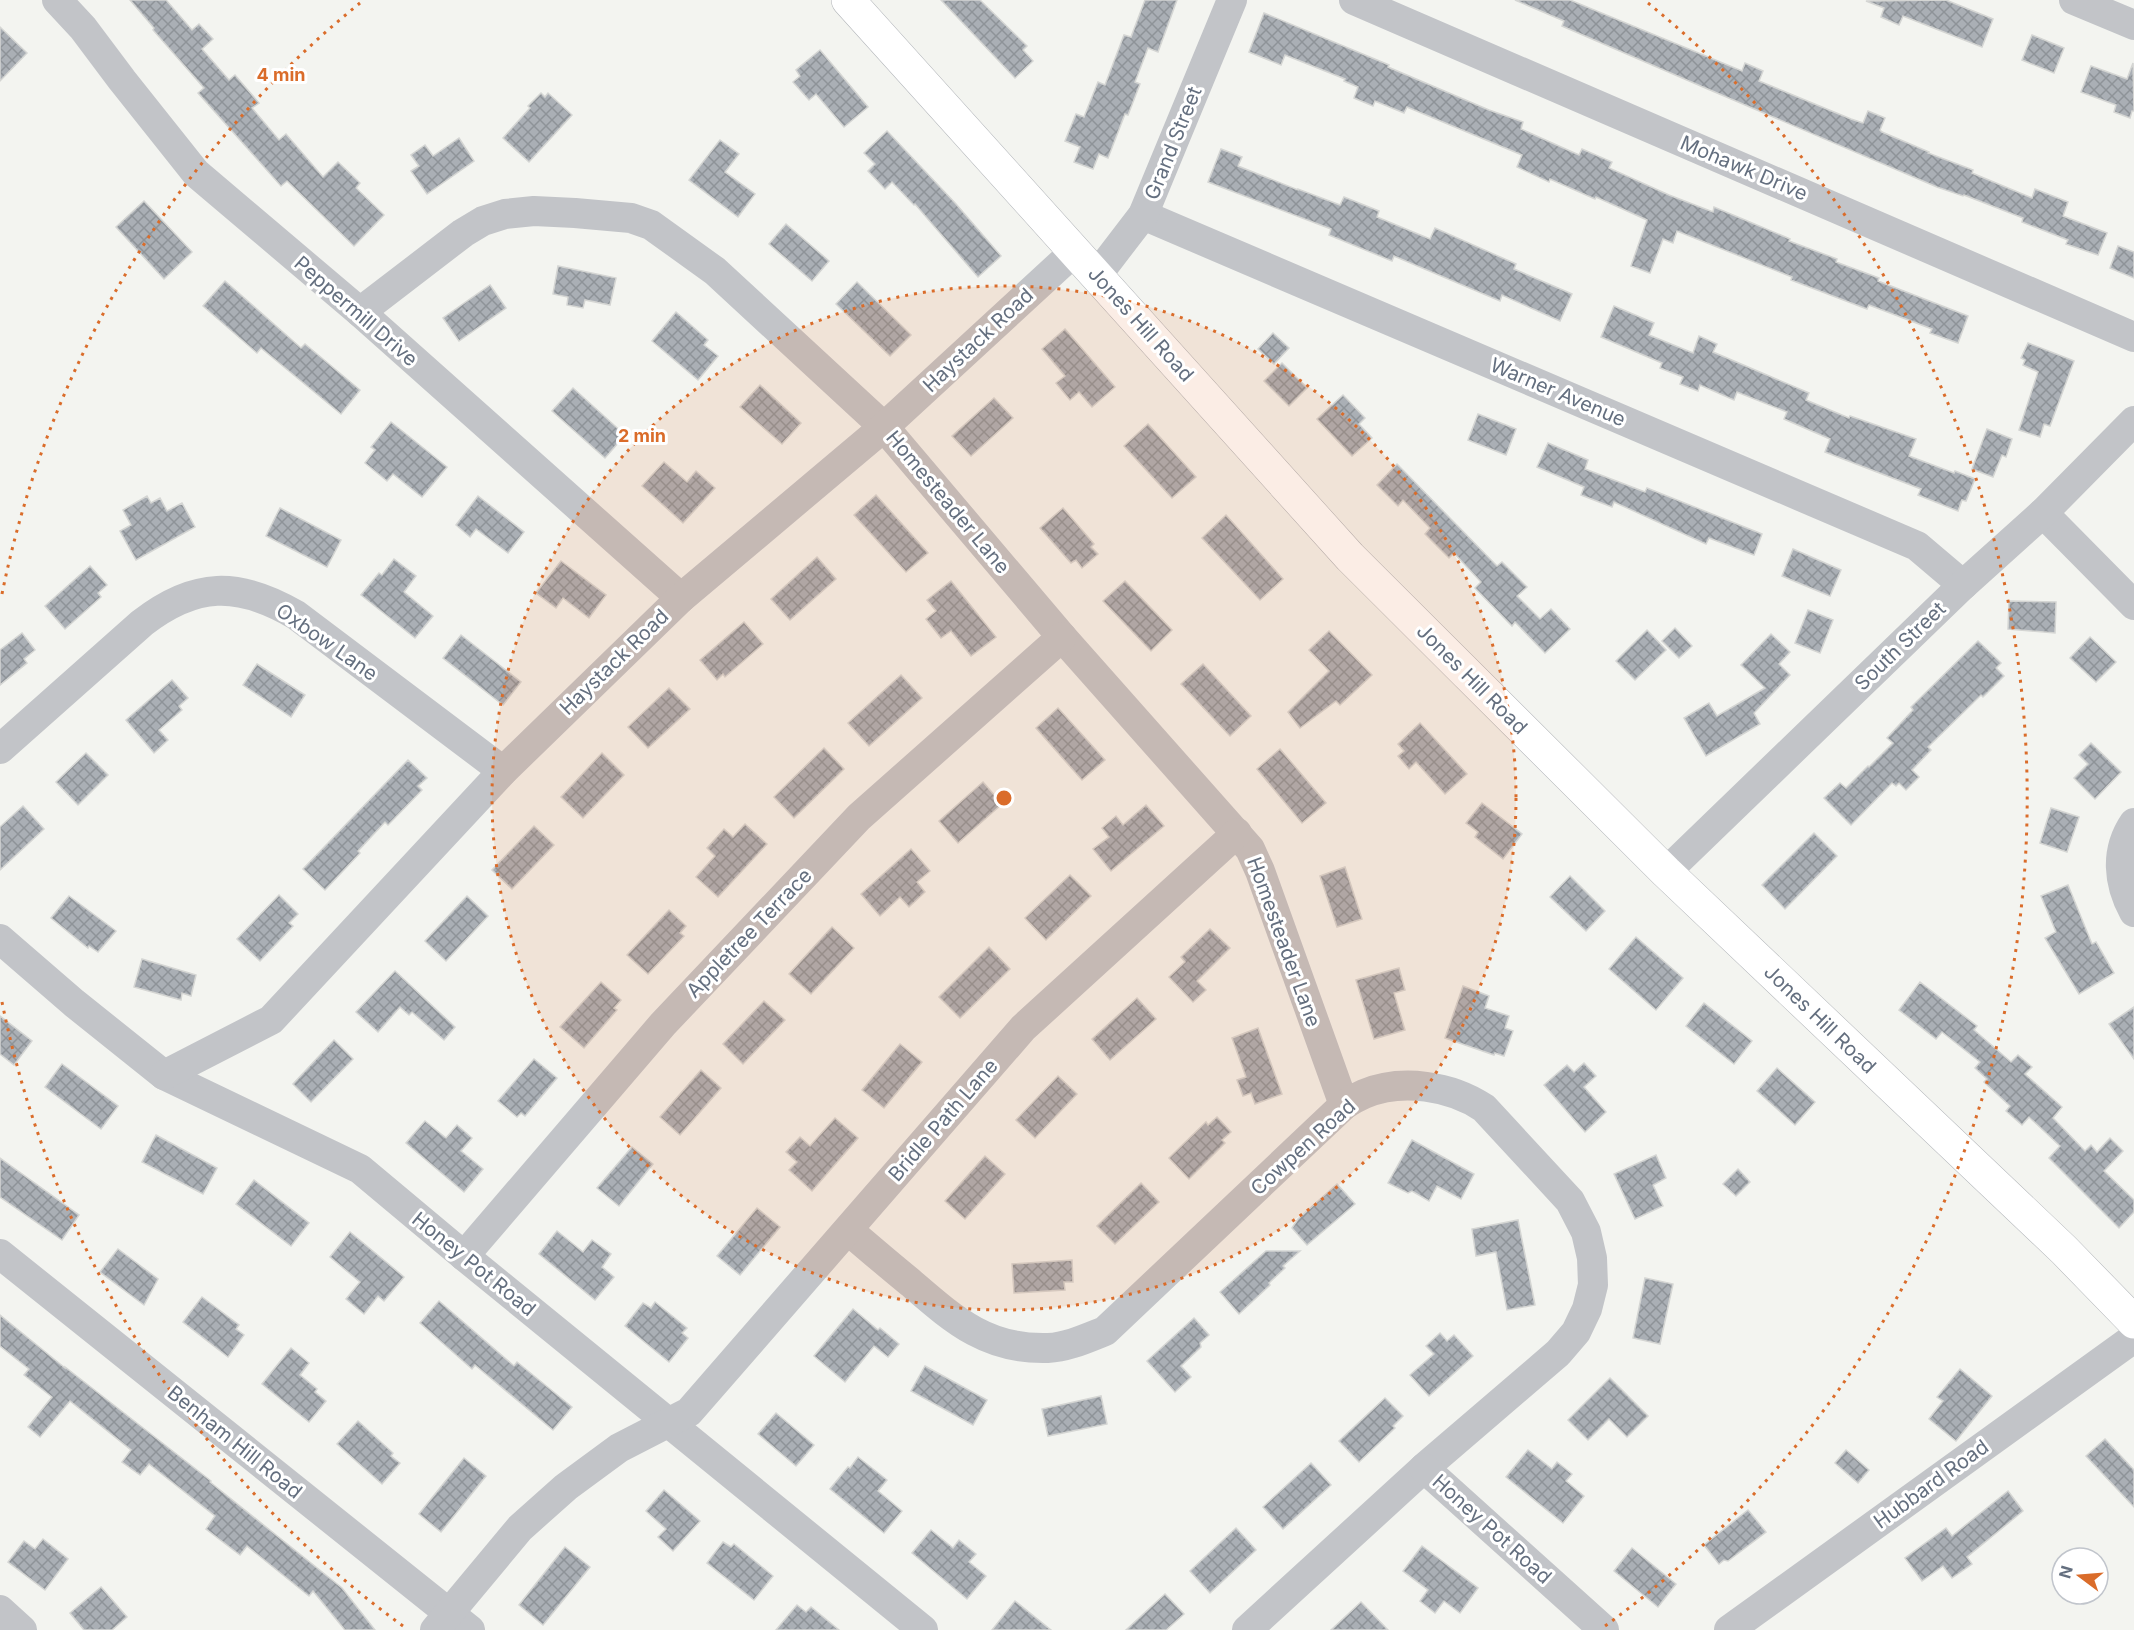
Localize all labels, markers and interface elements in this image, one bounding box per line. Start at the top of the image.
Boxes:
text: 4 min [257,64,305,85]
street label: Grand Street [1139,83,1207,203]
street label: Mohawk Drive [1677,130,1811,206]
street label: Peppermill Drive [289,251,423,371]
street label: Jones Hill Road [1083,262,1199,386]
street label: Haystack Road [918,283,1038,397]
street label: Warner Avenue [1487,353,1629,431]
text: 2 min [618,425,666,446]
street label: Homesteader Lane [881,426,1015,578]
street label: South Street [1850,596,1951,695]
street label: Oxbow Lane [272,598,382,686]
street label: Haystack Road [555,604,673,720]
street label: Jones Hill Road [1412,619,1532,739]
centre of rings [994,788,1014,808]
street label: Homesteader Lane [1242,854,1326,1030]
street label: Appletree Terrace [681,863,817,1003]
street label: Jones Hill Road [1759,960,1881,1078]
street label: Bridle Path Lane [883,1054,1003,1186]
street label: Cowpen Road [1246,1094,1360,1200]
street label: Honey Pot Road [407,1207,541,1321]
street label: Benham Hill Road [163,1380,307,1504]
street label: Hubbard Road [1869,1434,1993,1534]
street label: Honey Pot Road [1428,1469,1556,1589]
north arrow [2050,1546,2110,1606]
text: N [2054,1563,2077,1580]

